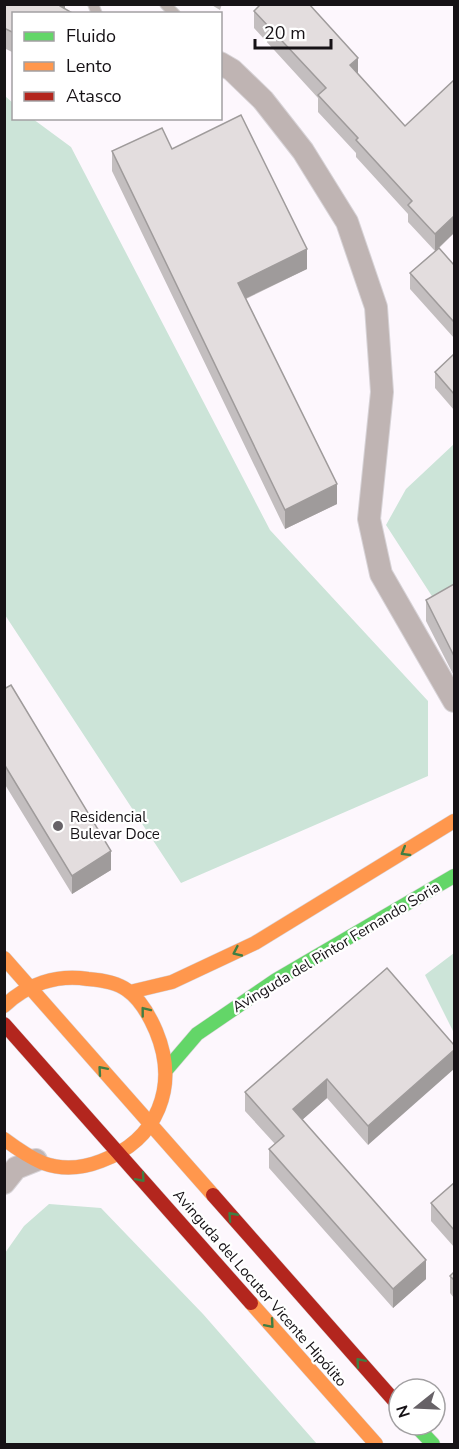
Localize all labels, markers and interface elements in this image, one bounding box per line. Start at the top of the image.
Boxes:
legend [12,12,222,120]
scale bar [255,12,332,50]
text: 20 m [264,21,306,45]
text: Fluido [66,24,116,48]
text: Lento [66,54,112,78]
text: Atasco [66,84,122,108]
place label: Residencial Bulevar Doce [70,807,160,844]
marker: Residencial Bulevar Doce [51,819,65,833]
one-way arrow [401,844,411,856]
street label: Avinguda del Pintor Fernando Soria [228,877,444,1017]
one-way arrow [233,944,244,956]
one-way arrow [142,1007,153,1018]
one-way arrow [98,1066,109,1077]
one-way arrow [134,1171,145,1182]
street label: Avinguda del Locutor Vicente Hipólito [169,1185,351,1391]
one-way arrow [228,1212,239,1223]
one-way arrow [263,1317,274,1328]
one-way arrow [356,1359,367,1369]
north arrow [387,1377,447,1437]
text: N [391,1402,416,1420]

